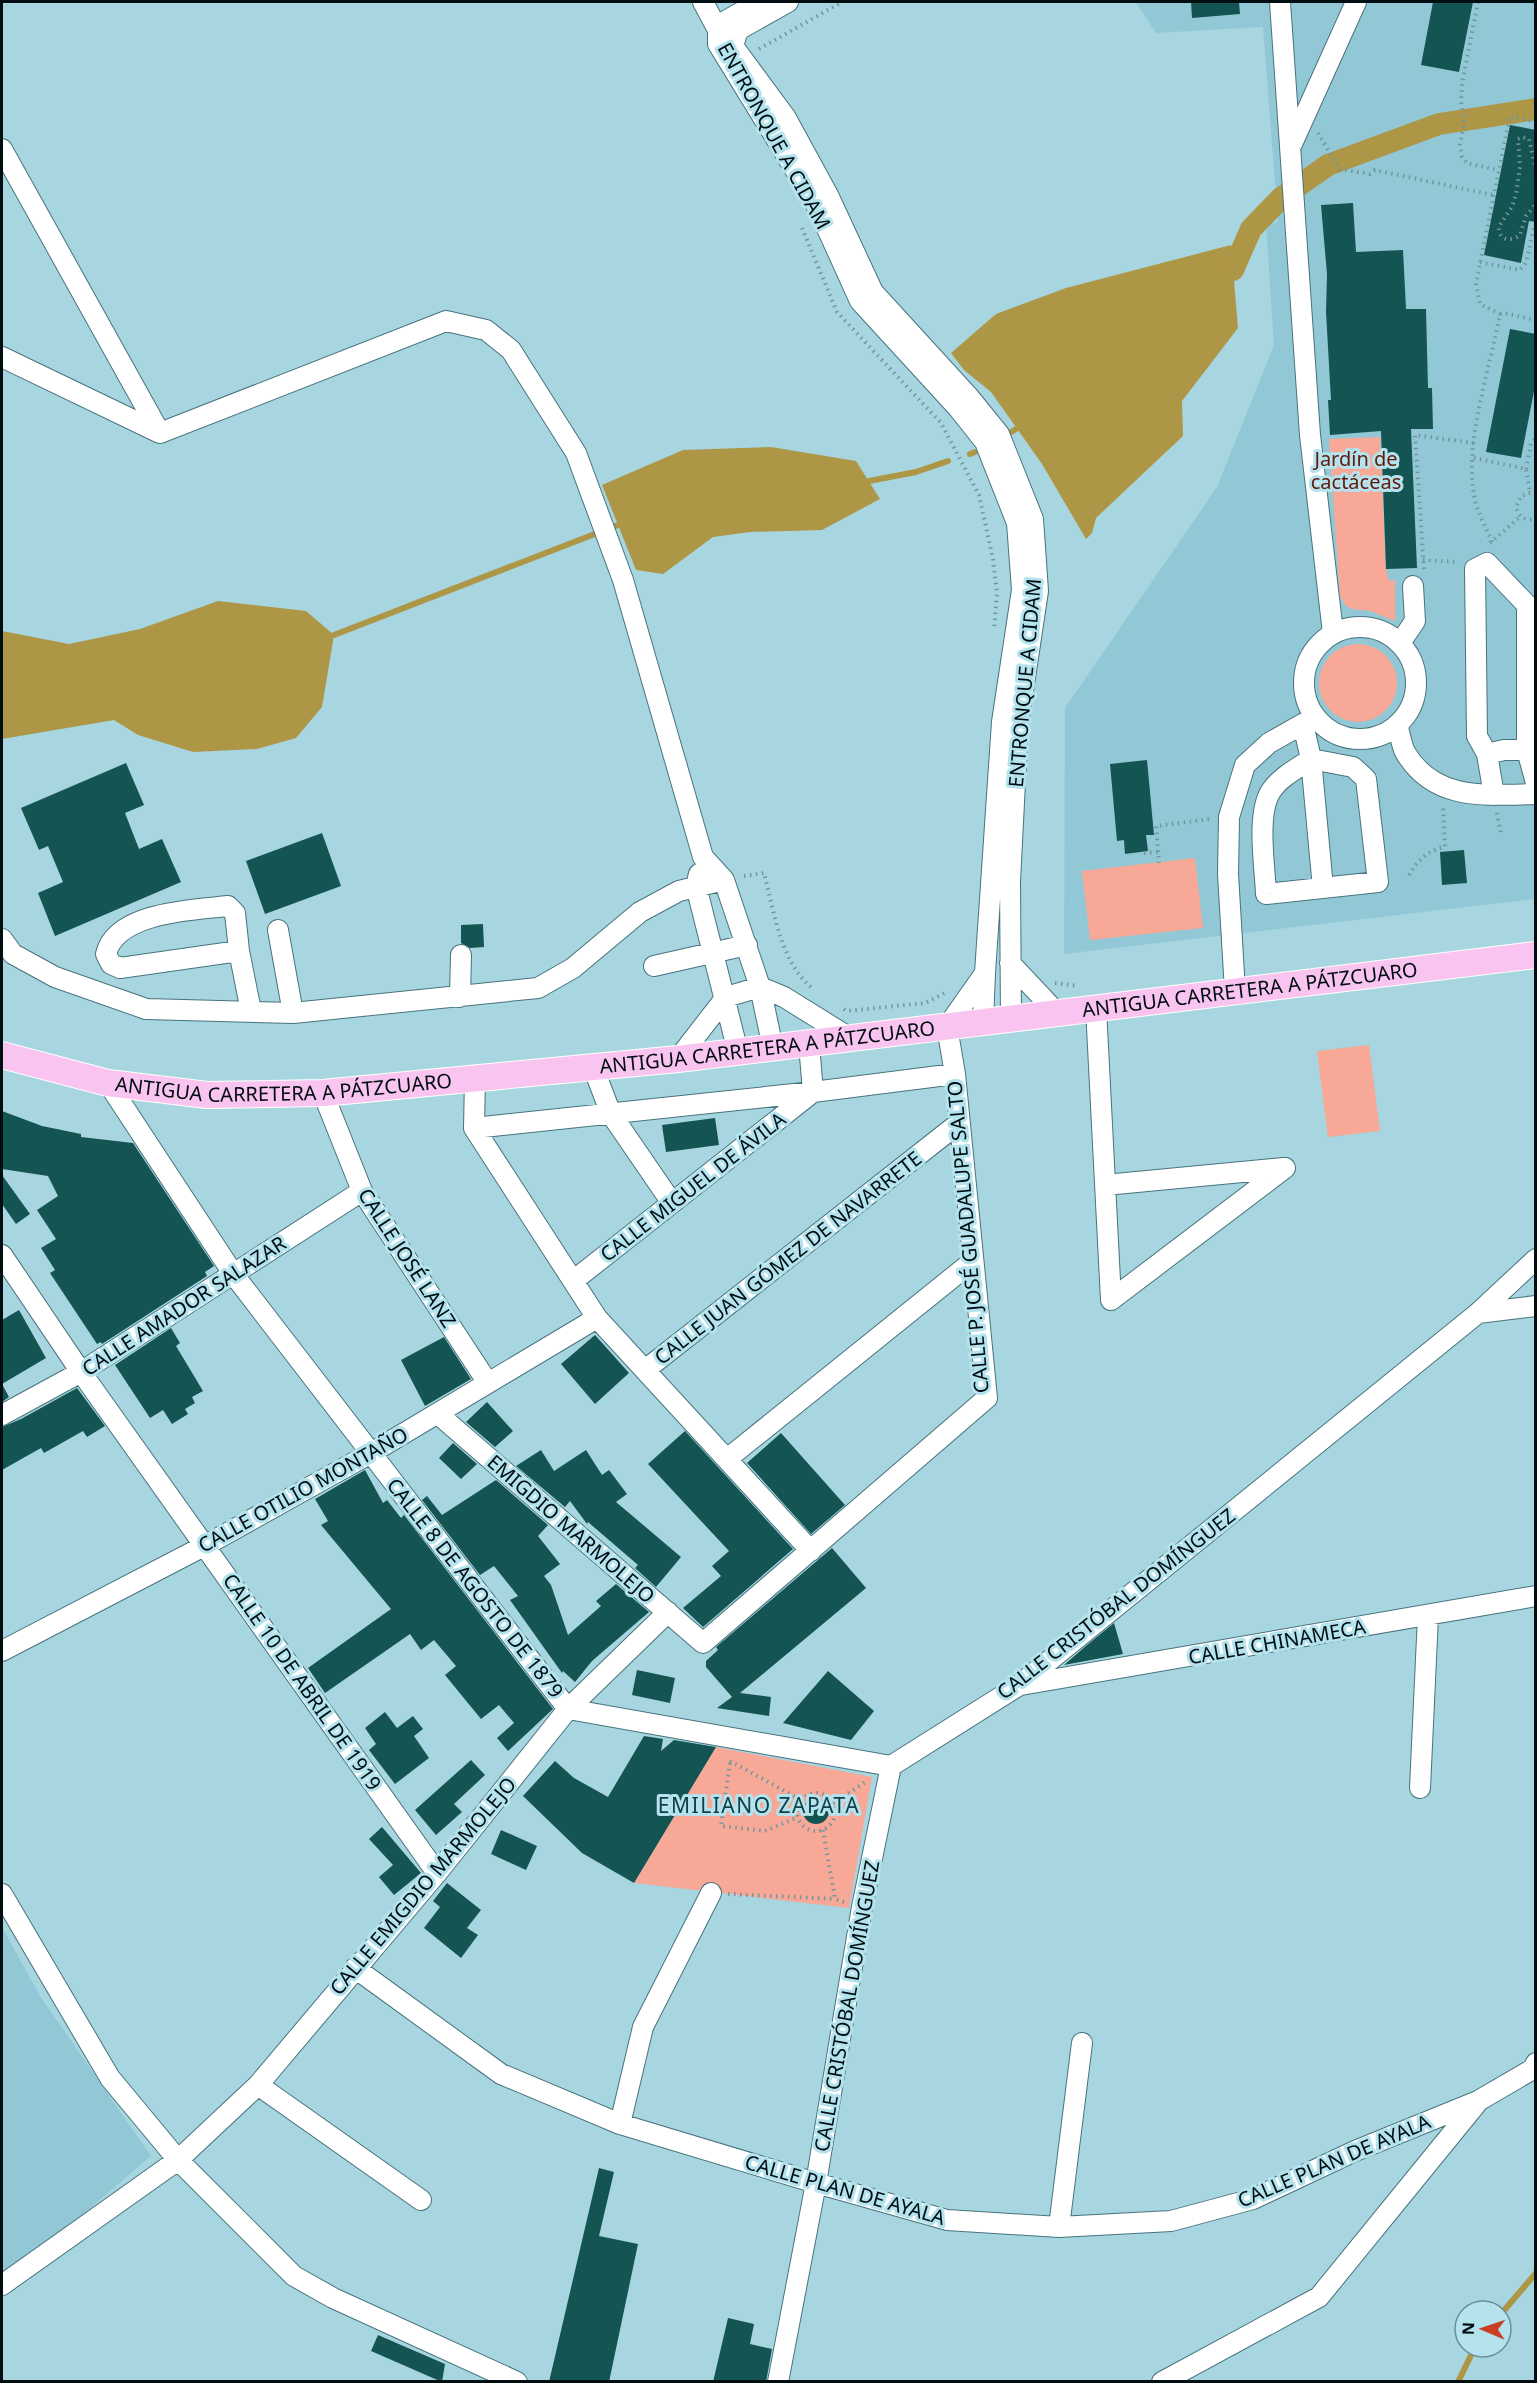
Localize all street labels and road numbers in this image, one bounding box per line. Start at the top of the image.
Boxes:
street label: ENTRONQUE A CIDAM [712,37,837,234]
street label: ENTRONQUE A CIDAM [1002,577,1047,789]
street label: ANTIGUA CARRETERA A PÁTZCUARO [1080,955,1419,1023]
street label: ANTIGUA CARRETERA A PÁTZCUARO [598,1014,937,1079]
street label: ANTIGUA CARRETERA A PÁTZCUARO [114,1067,453,1108]
street label: CALLE P. JOSÉ GUADALUPE SALTO [940,1080,995,1394]
street label: CALLE MIGUEL DE ÁVILA [594,1105,791,1268]
street label: CALLE JUAN GÓMEZ DE NAVARRETE [649,1145,927,1370]
street label: CALLE JOSÉ LANZ [352,1183,463,1333]
street label: CALLE AMADOR SALAZAR [77,1229,291,1382]
street label: CALLE OTILIO MONTAÑO [193,1421,413,1559]
street label: EMIGDIO MARMOLEJO [482,1448,661,1609]
street label: CALLE 8 DE AGOSTO DE 1879 [381,1472,570,1703]
street label: CALLE CRISTÓBAL DOMÍNGUEZ [991,1502,1240,1705]
street label: CALLE 10 DE ABRIL DE 1919 [217,1568,388,1796]
street label: CALLE CHINAMECA [1186,1613,1368,1670]
street label: CALLE EMIGDIO MARMOLEJO [323,1771,522,2000]
street label: CALLE CRISTÓBAL DOMÍNGUEZ [808,1858,885,2154]
street label: CALLE PLAN DE AYALA [1233,2108,1435,2213]
street label: CALLE PLAN DE AYALA [742,2148,949,2231]

